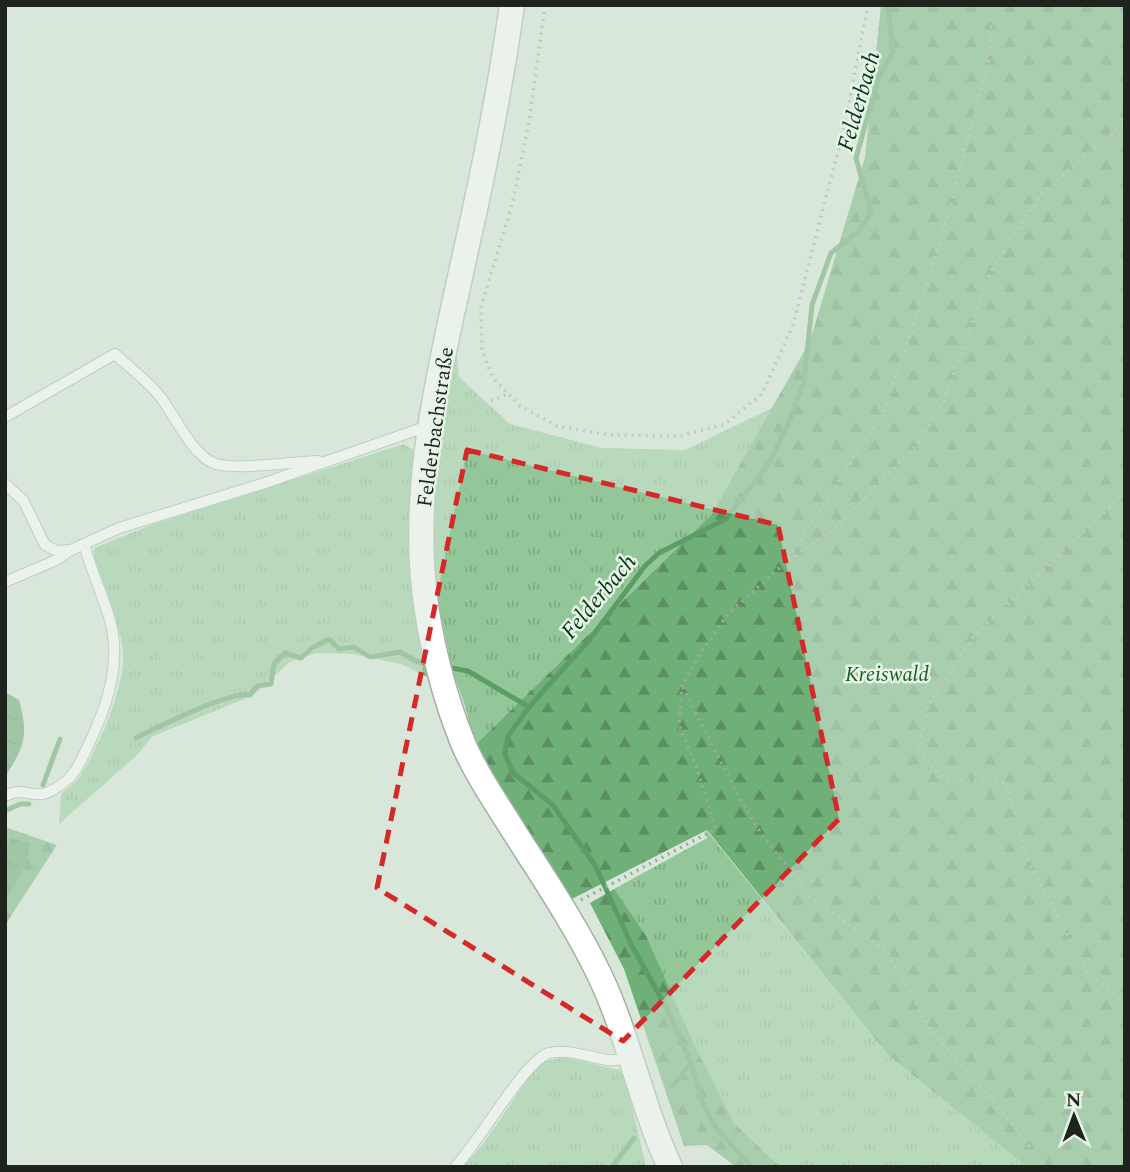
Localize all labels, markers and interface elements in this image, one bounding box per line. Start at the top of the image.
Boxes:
water label: Felderbach [828,47,890,156]
street label: Felderbachstraße [409,345,463,509]
water label: Felderbach [553,546,646,648]
park label: Kreiswald [845,659,929,691]
north arrow [1039,1081,1109,1151]
text: N [1066,1086,1082,1115]

